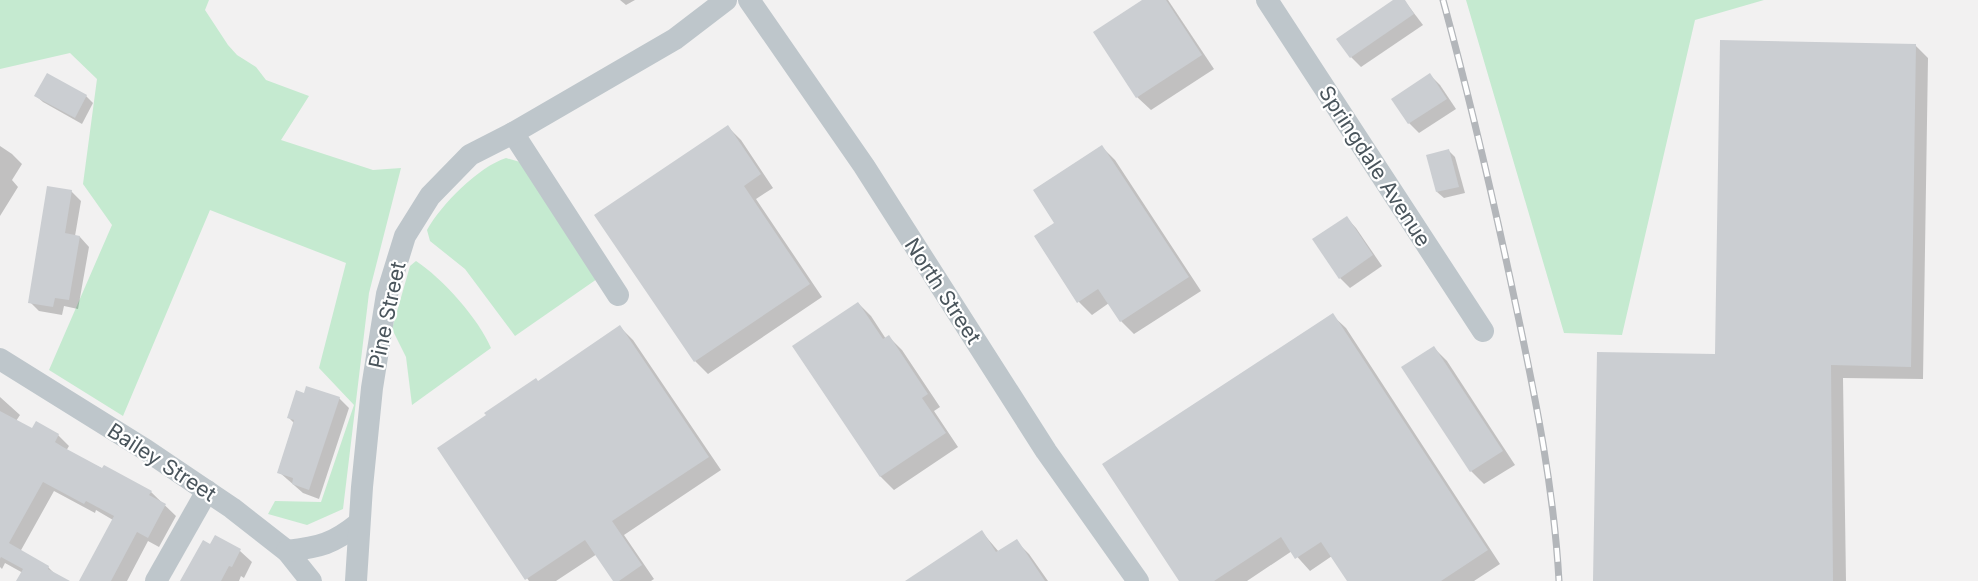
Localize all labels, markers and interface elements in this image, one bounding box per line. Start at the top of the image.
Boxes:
street label: Springdale Avenue [1314,81,1436,251]
street label: North Street [900,233,987,349]
street label: Pine Street [364,259,411,371]
street label: Bailey Street [103,418,221,506]

